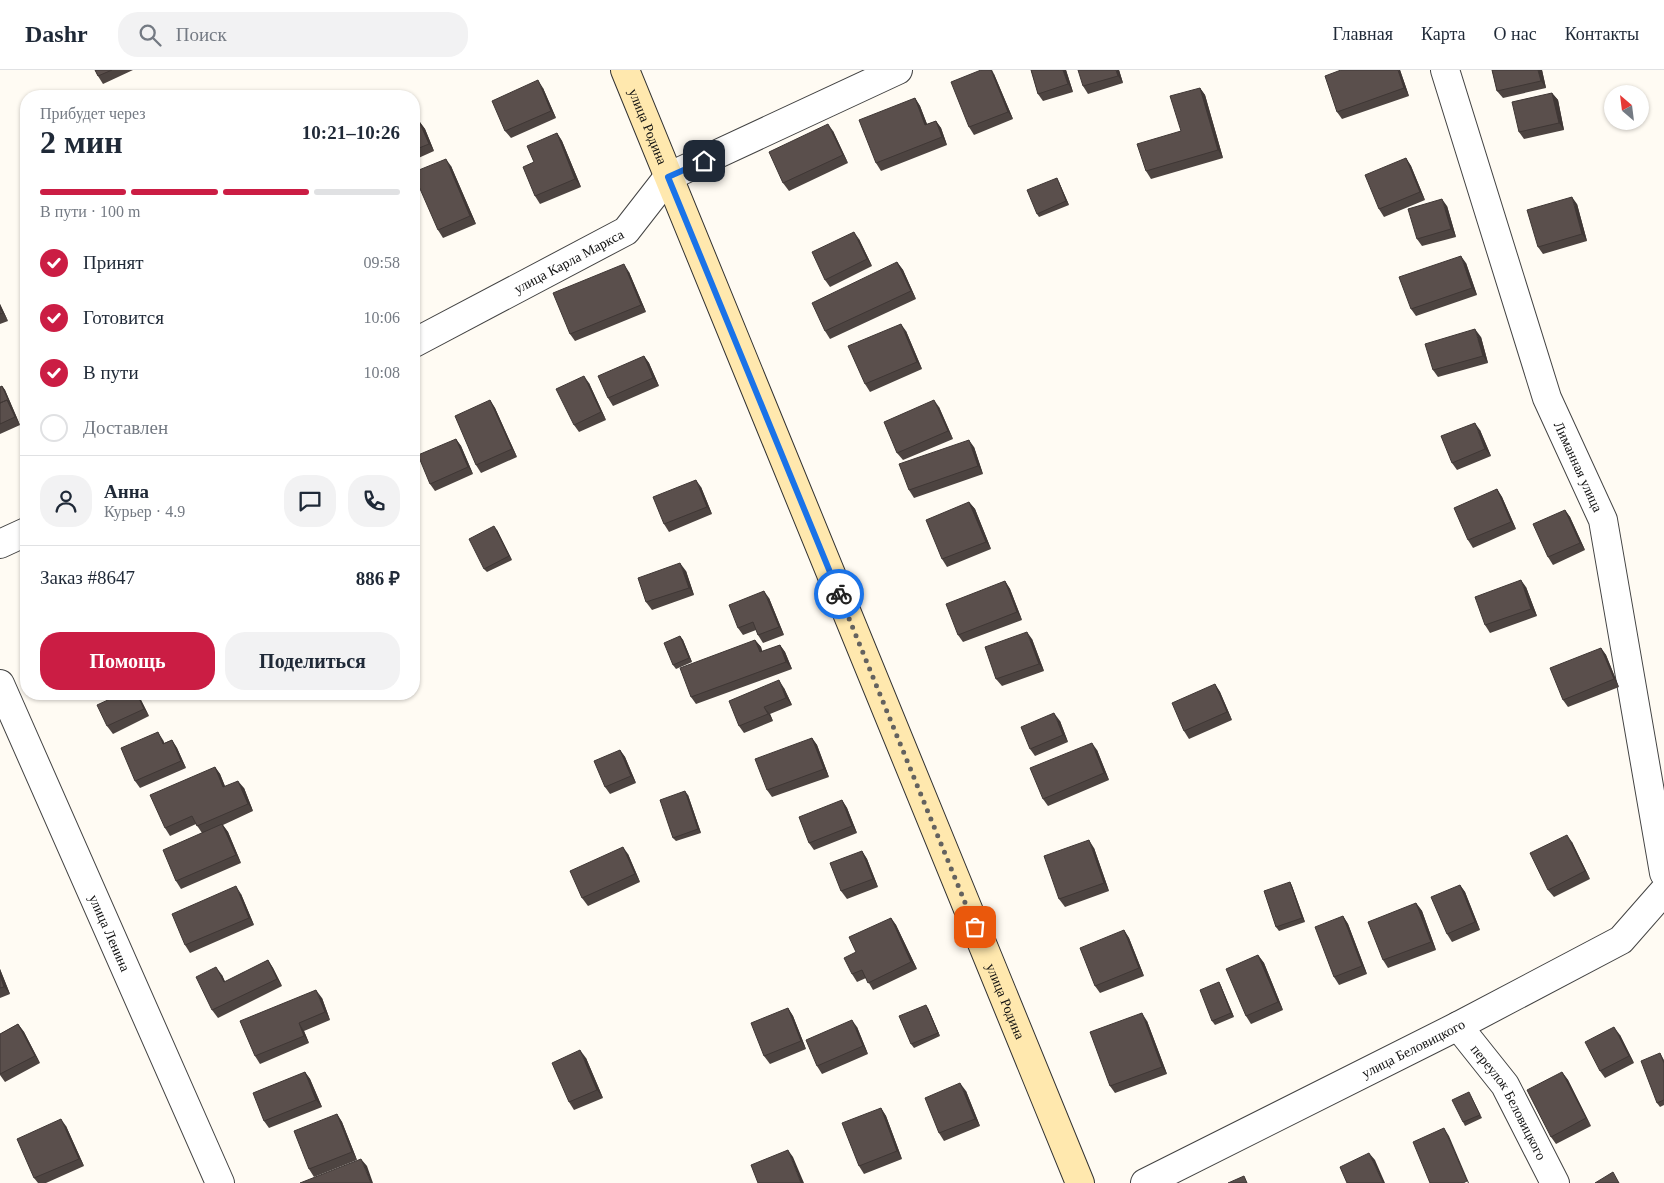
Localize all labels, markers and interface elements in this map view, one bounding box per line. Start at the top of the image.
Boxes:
search box [118,12,468,57]
text: Dashr [25,21,88,47]
icon: search [136,21,164,49]
text: Поиск [176,24,227,45]
text: Главная [1333,24,1393,44]
text: Карта [1421,24,1466,44]
text: О нас [1494,24,1537,44]
text: Контакты [1565,24,1639,44]
north arrow [1604,85,1649,130]
map controls [1604,85,1649,130]
street label: улица Родина [626,86,671,167]
text: Прибудет через [40,105,146,122]
text: 10:21–10:26 [302,122,400,143]
text: 2 мин [40,124,123,160]
pin [683,140,725,182]
icon: home [690,147,718,175]
text: В пути · 100 m [40,203,141,220]
street label: улица Карла Маркса [511,226,627,296]
icon: check [40,249,68,277]
text: Принят [83,252,144,273]
text: 09:58 [364,254,400,271]
icon: check [40,304,68,332]
text: Готовится [83,307,164,328]
text: 10:06 [364,309,400,326]
icon: check [40,359,68,387]
text: В пути [83,362,139,383]
text: 10:08 [364,364,400,381]
text: Доставлен [83,417,168,438]
street label: Лиманная улица [1551,419,1606,515]
button: person [40,475,92,527]
button: chat [284,475,336,527]
button: phone [348,475,400,527]
text: Анна [104,481,149,502]
text: Курьер · 4.9 [104,503,185,520]
text: Заказ #8647 [40,567,135,588]
text: 886 ₽ [356,568,400,589]
courier [814,569,864,619]
icon: bike [825,580,853,608]
button: Помощь [40,632,215,690]
button: Поделиться [225,632,400,690]
street label: улица Ленина [86,892,134,974]
pin [954,906,996,948]
icon: bag [961,913,989,941]
street label: улица Родина [984,961,1028,1042]
street label: улица Беловицкого [1359,1016,1467,1081]
street label: переулок Беловицкого [1468,1041,1549,1162]

